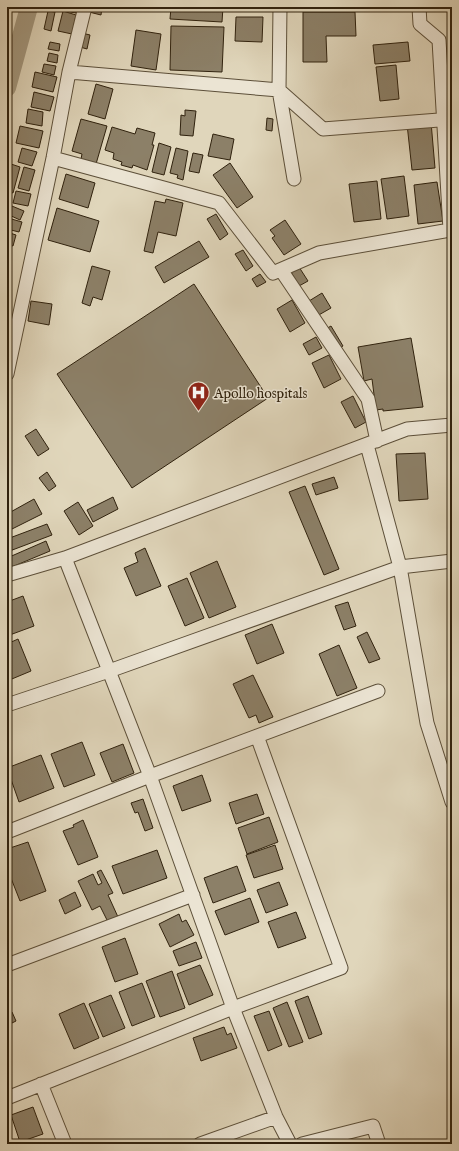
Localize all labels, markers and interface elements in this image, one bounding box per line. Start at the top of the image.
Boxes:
hospital icon: Apollo hospitals [185,380,211,413]
place label: Apollo hospitals [213,385,308,403]

